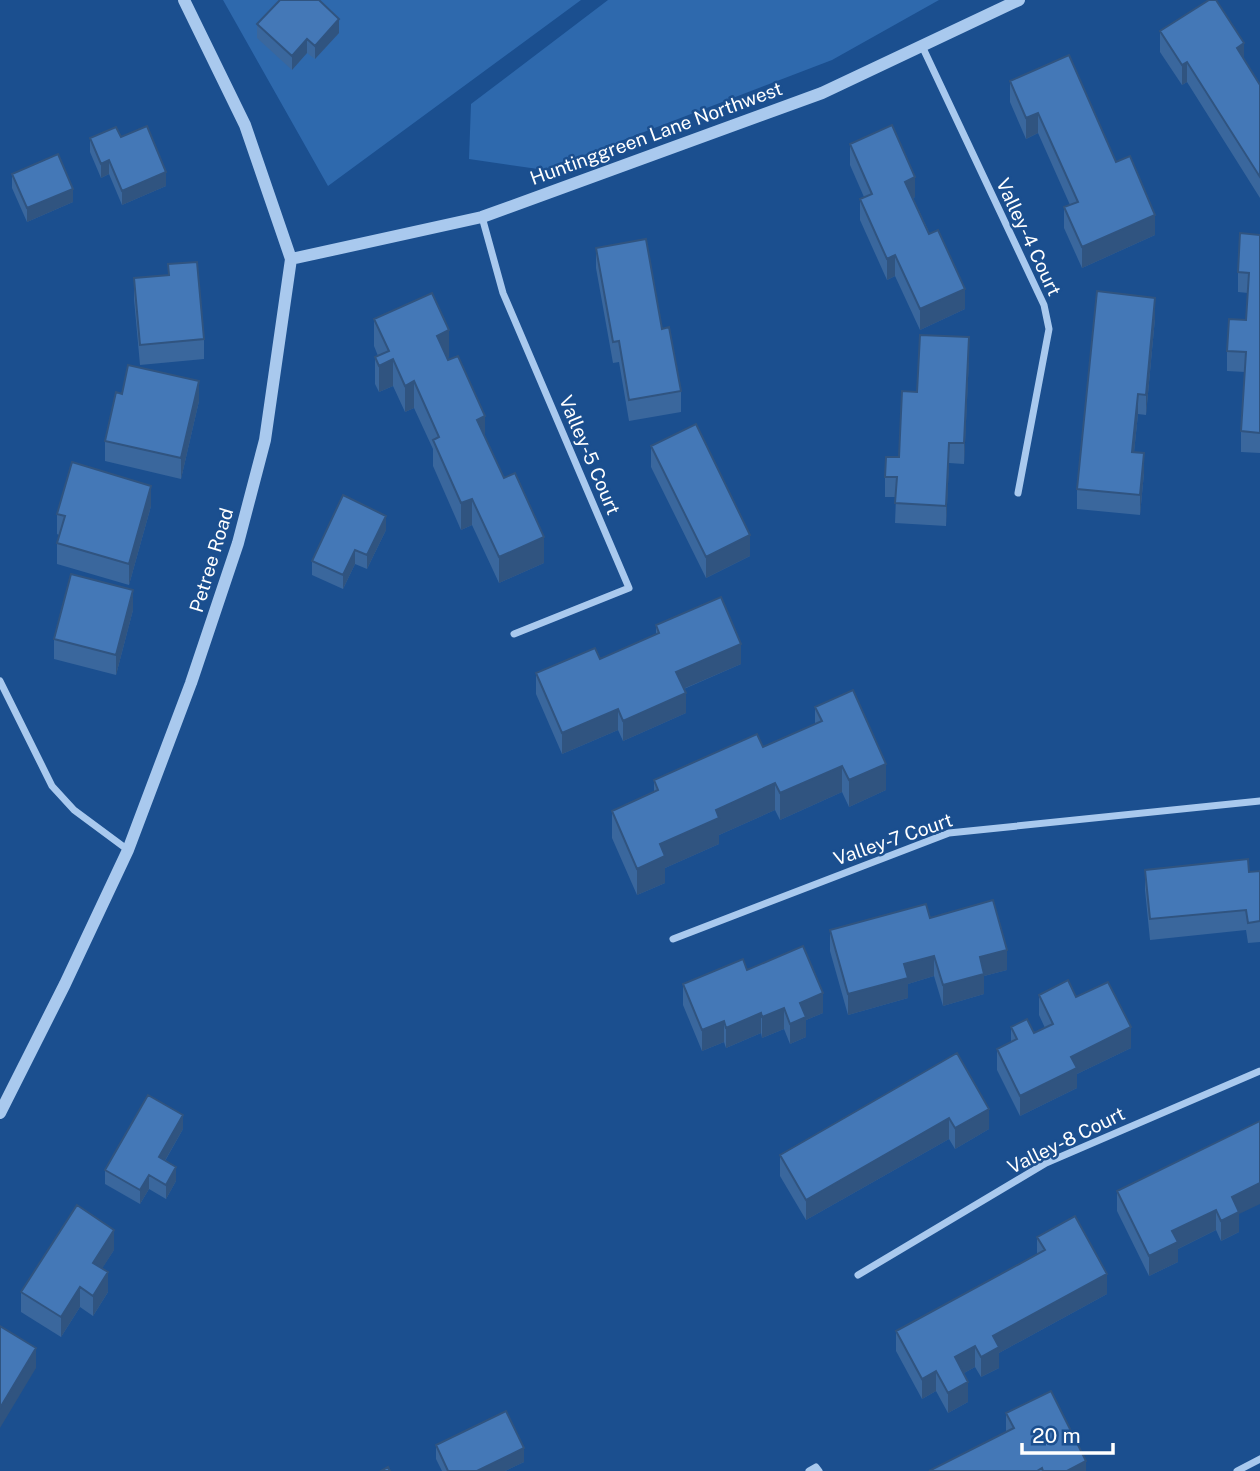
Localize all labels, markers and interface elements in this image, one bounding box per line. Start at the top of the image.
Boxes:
street label: Huntinggreen Lane Northwest [527,77,785,189]
street label: Valley-4 Court [992,175,1066,299]
street label: Valley-5 Court [555,392,625,518]
street label: Petree Road [185,505,237,615]
street label: Valley-7 Court [831,808,955,870]
street label: Valley-8 Court [1004,1102,1128,1178]
scale bar [1022,1412,1113,1456]
text: 20 m [1032,1423,1081,1448]

